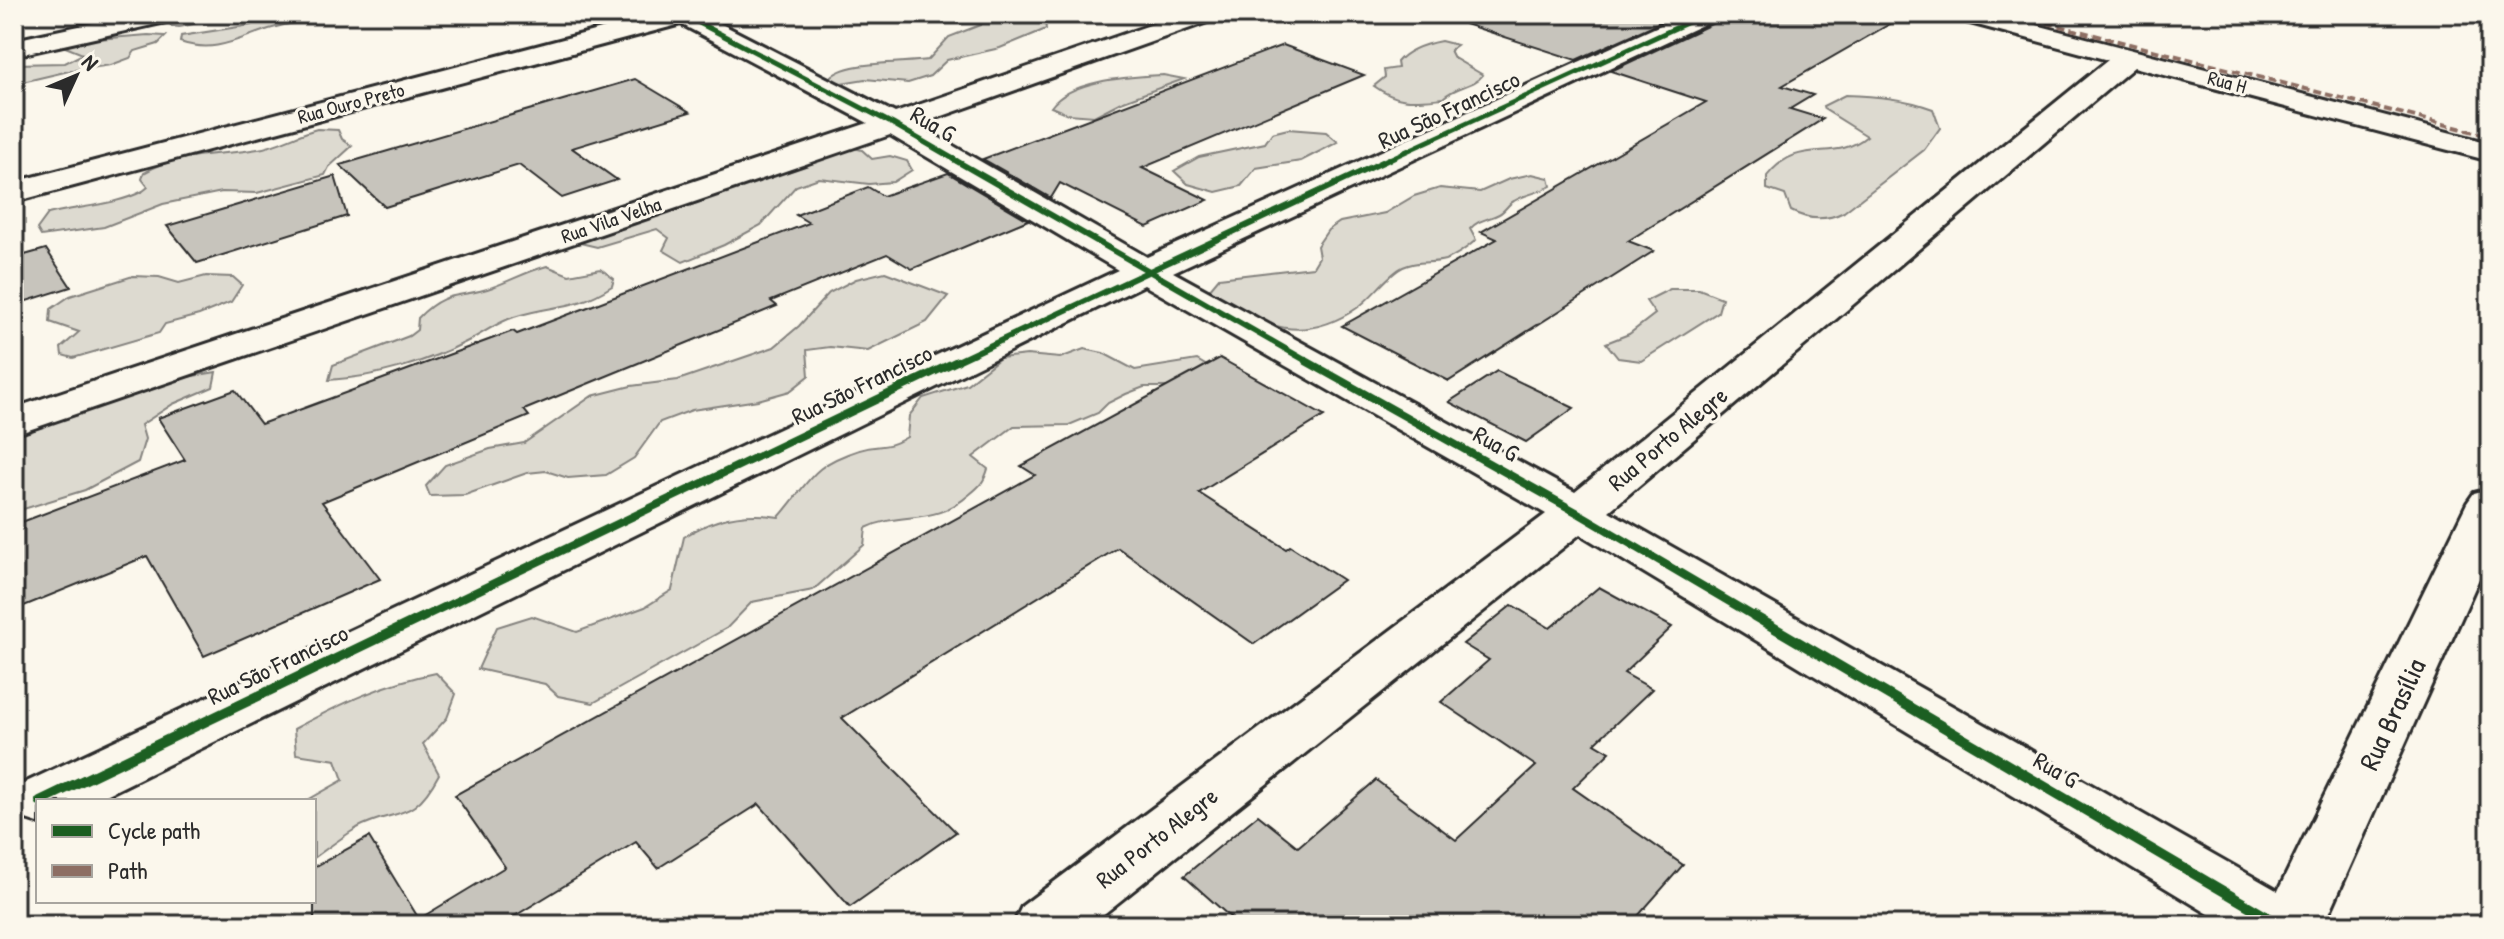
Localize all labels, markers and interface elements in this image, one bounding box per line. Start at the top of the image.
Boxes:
north arrow [36,36,116,116]
text: N [76,47,105,77]
street label: Rua São Francisco [1373,62,1525,156]
street label: Rua H [2205,63,2249,100]
street label: Rua Ouro Preto [295,75,407,130]
street label: Rua G [905,98,962,149]
street label: Rua Vila Velha [557,190,664,249]
street label: Rua São Francisco [786,336,937,432]
street label: Rua Porto Alegre [1601,379,1734,498]
street label: Rua G [1468,418,1525,469]
street label: Rua São Francisco [202,616,353,712]
street label: Rua Brasília [2350,652,2434,776]
street label: Rua G [2028,744,2085,795]
street label: Rua Porto Alegre [1089,779,1224,895]
legend [36,799,316,903]
text: Cycle path [108,814,200,846]
text: Path [108,854,147,886]

